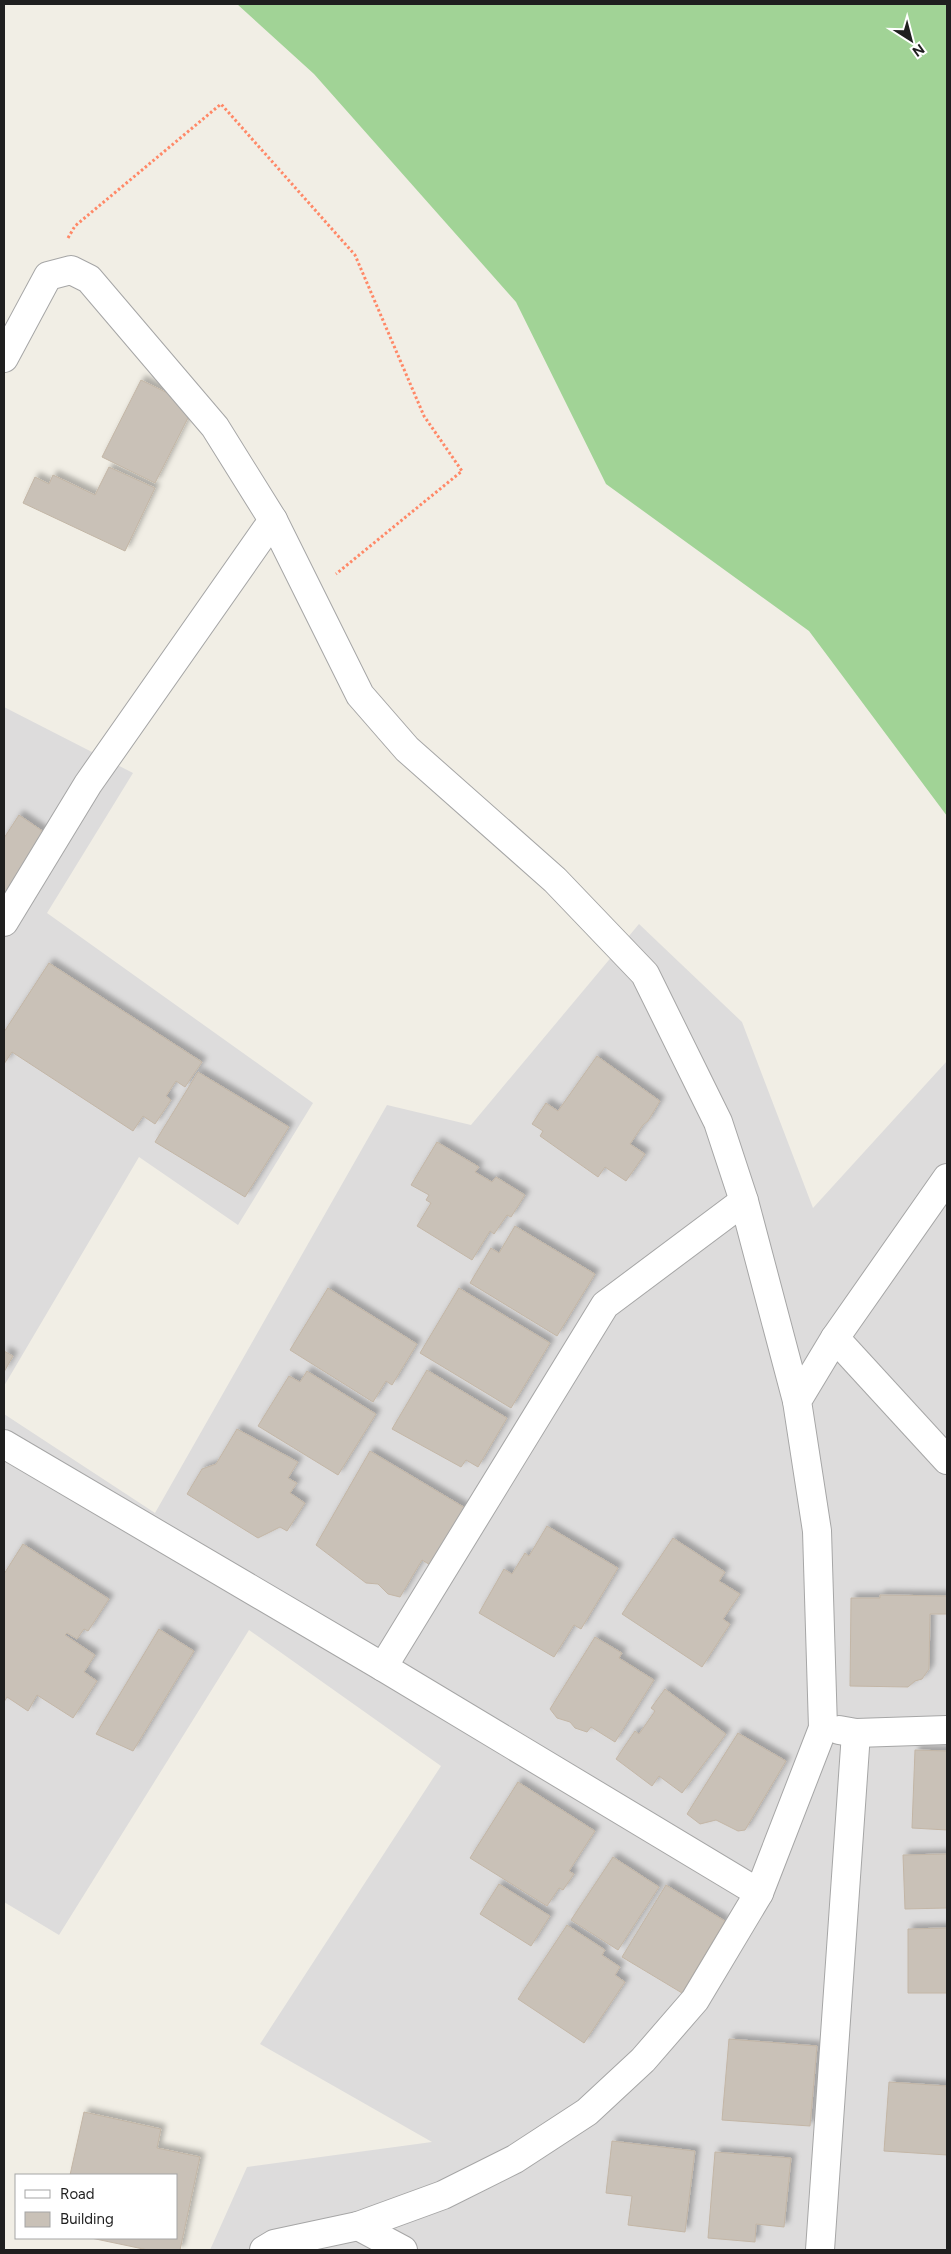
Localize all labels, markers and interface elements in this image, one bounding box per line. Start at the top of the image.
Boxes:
north arrow [886,15,936,65]
text: N [909,40,928,60]
legend [15,2174,178,2239]
text: Road [60,2185,95,2203]
text: Building [60,2210,114,2228]

